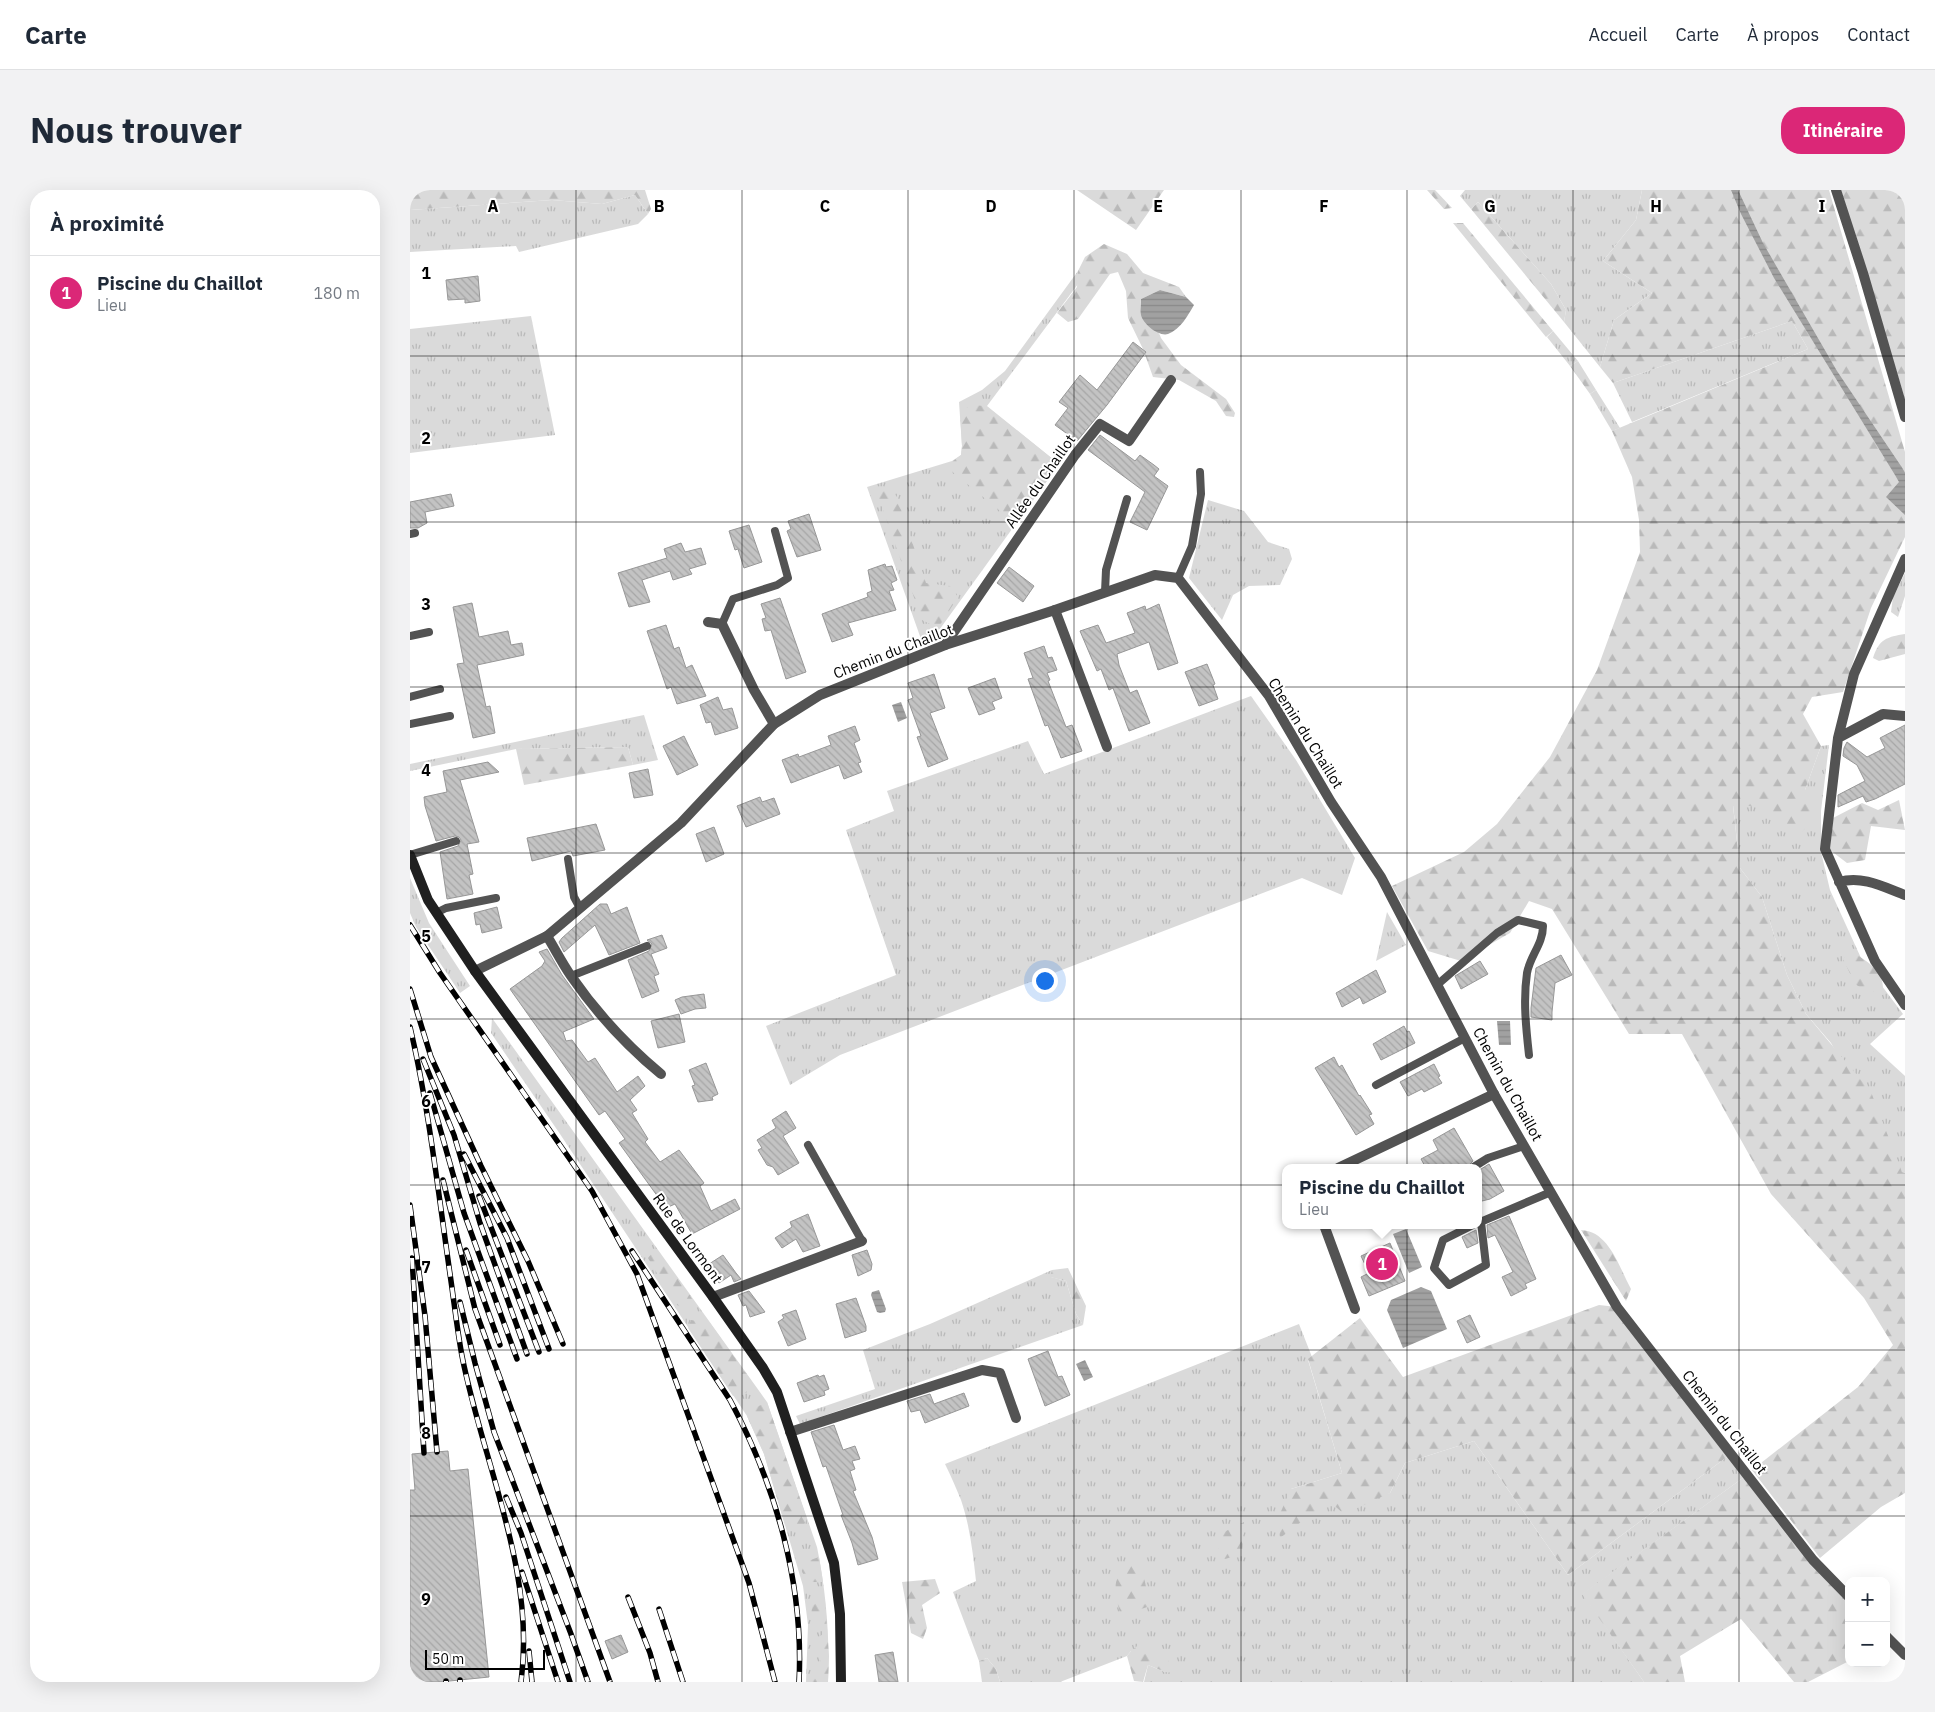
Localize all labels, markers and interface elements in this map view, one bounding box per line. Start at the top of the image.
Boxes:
text: Carte [25,19,87,51]
text: Accueil [1588,23,1647,46]
text: Carte [1675,23,1719,46]
text: À propos [1747,23,1819,46]
text: Contact [1847,23,1910,46]
text: Nous trouver [30,107,242,153]
button: Itinéraire [1781,107,1905,154]
text: A [488,196,499,216]
text: B [654,196,665,216]
text: C [820,196,830,216]
text: D [985,196,997,216]
text: E [1153,196,1163,216]
text: F [1319,196,1329,216]
text: G [1484,196,1496,216]
text: H [1650,196,1662,216]
text: I [1819,196,1826,216]
text: À proximité [50,209,164,237]
text: 1 [421,263,431,283]
text: Piscine du Chaillot [97,271,263,295]
text: 1 [61,283,71,303]
text: 180 m [313,283,360,303]
text: Lieu [97,295,127,315]
text: 2 [421,428,431,448]
street label: Allée du Chaillot [1001,431,1079,531]
text: 3 [421,594,431,614]
street label: Chemin du Chaillot [830,619,956,683]
street label: Chemin du Chaillot [1264,674,1348,792]
text: 4 [421,760,431,780]
text: 5 [421,926,431,946]
your location [1032,968,1058,994]
street label: Chemin du Chaillot [1469,1024,1547,1144]
text: 6 [421,1091,431,1111]
popup [1282,1164,1482,1229]
text: Piscine du Chaillot [1299,1175,1465,1199]
street label: Rue de Lormont [649,1189,727,1287]
text: Lieu [1299,1199,1329,1219]
pin: 1 [1366,1245,1398,1283]
text: 7 [421,1257,431,1277]
street label: Chemin du Chaillot [1678,1366,1772,1478]
text: 8 [421,1423,431,1443]
map controls [1845,1577,1890,1667]
button: + [1845,1577,1890,1622]
text: 9 [421,1589,431,1609]
button: − [1845,1622,1890,1667]
scale bar [425,1647,545,1670]
text: 50 m [432,1650,464,1668]

